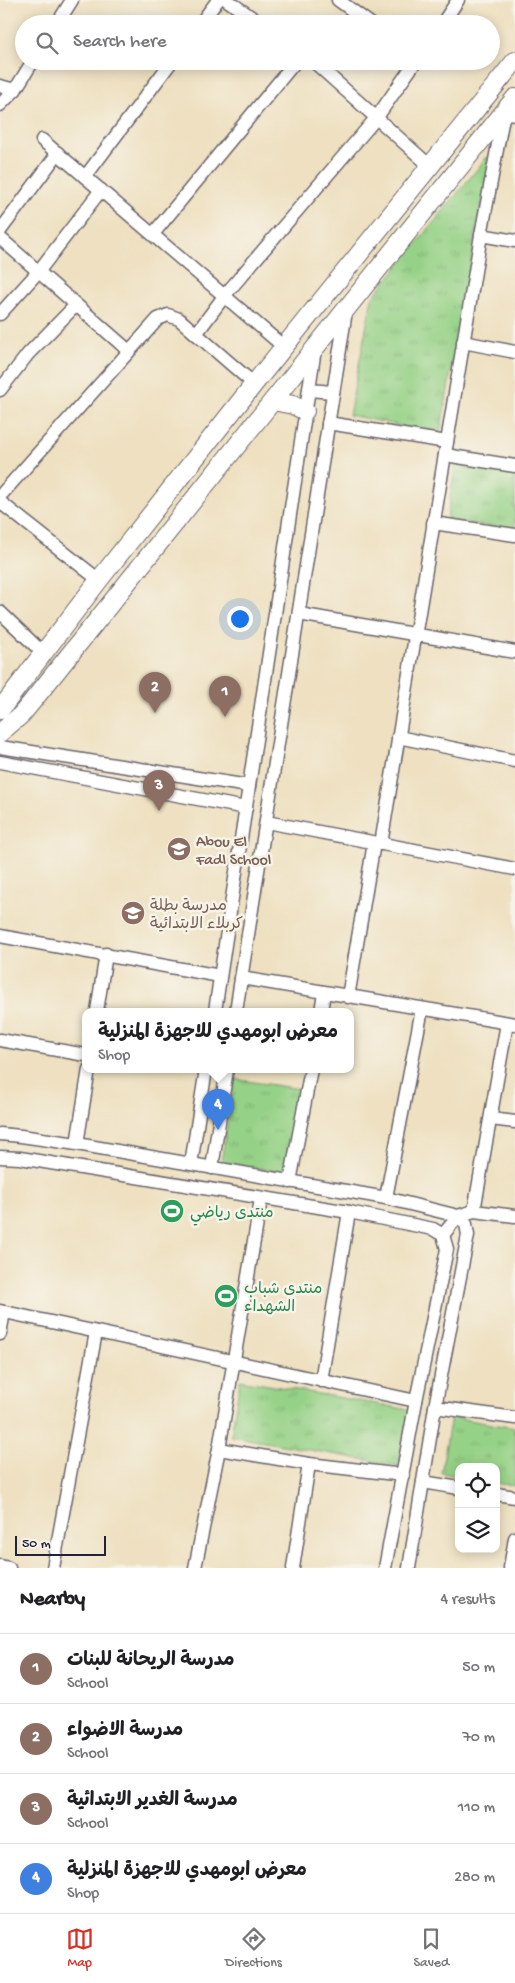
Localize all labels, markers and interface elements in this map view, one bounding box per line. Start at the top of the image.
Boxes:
search box [15,15,500,70]
icon: search [33,29,61,57]
text: Search here [73,31,167,54]
your location [227,606,253,632]
pin: 2 [139,672,171,713]
pin: 1 [209,676,241,717]
pin: 3 [143,770,175,811]
place label: Abou El Fadl School [195,834,271,871]
school or university icon: Abou El Fadl School [166,836,192,862]
place label: مدرسة بطلة كربلاء الابتدائية [150,897,243,935]
school or university icon: مدرسة بطلة كربلاء الابتدائية [120,900,146,926]
popup [82,1008,354,1073]
text: معرض ابومهدي للاجهزة المنزلية [98,1022,338,1045]
text: Shop [98,1047,130,1066]
pin: 4 [202,1089,234,1130]
sports icon: منتدى رياضي [159,1198,185,1224]
place label: منتدى رياضي [190,1205,274,1226]
place label: منتدى شباب الشهداء [244,1281,322,1318]
sports icon: منتدى شباب الشهداء [213,1283,239,1309]
map controls [455,1463,500,1553]
button: locate [455,1463,500,1508]
button: layers [455,1508,500,1553]
scale bar [15,1533,106,1556]
text: 50 m [22,1536,51,1553]
text: Nearby [20,1588,85,1613]
text: 4 results [440,1591,495,1610]
text: مدرسة الريحانة للبنات [67,1650,234,1673]
text: 1 [33,1659,39,1678]
text: 50 m [462,1659,495,1678]
text: School [67,1675,109,1694]
text: مدرسة الاضواء [67,1720,183,1743]
text: 2 [32,1729,40,1748]
text: 70 m [462,1729,495,1748]
text: School [67,1745,109,1764]
text: مدرسة الغدير الابتدائية [67,1790,238,1813]
text: 3 [32,1799,40,1818]
text: 110 m [458,1799,495,1818]
text: School [67,1815,109,1834]
text: معرض ابومهدي للاجهزة المنزلية [67,1860,307,1883]
text: 4 [32,1869,40,1888]
text: 280 m [454,1869,495,1888]
text: Shop [67,1885,99,1904]
tab: Map [66,1925,94,1972]
tab: Directions [225,1925,282,1972]
tab: Saved [413,1925,449,1972]

